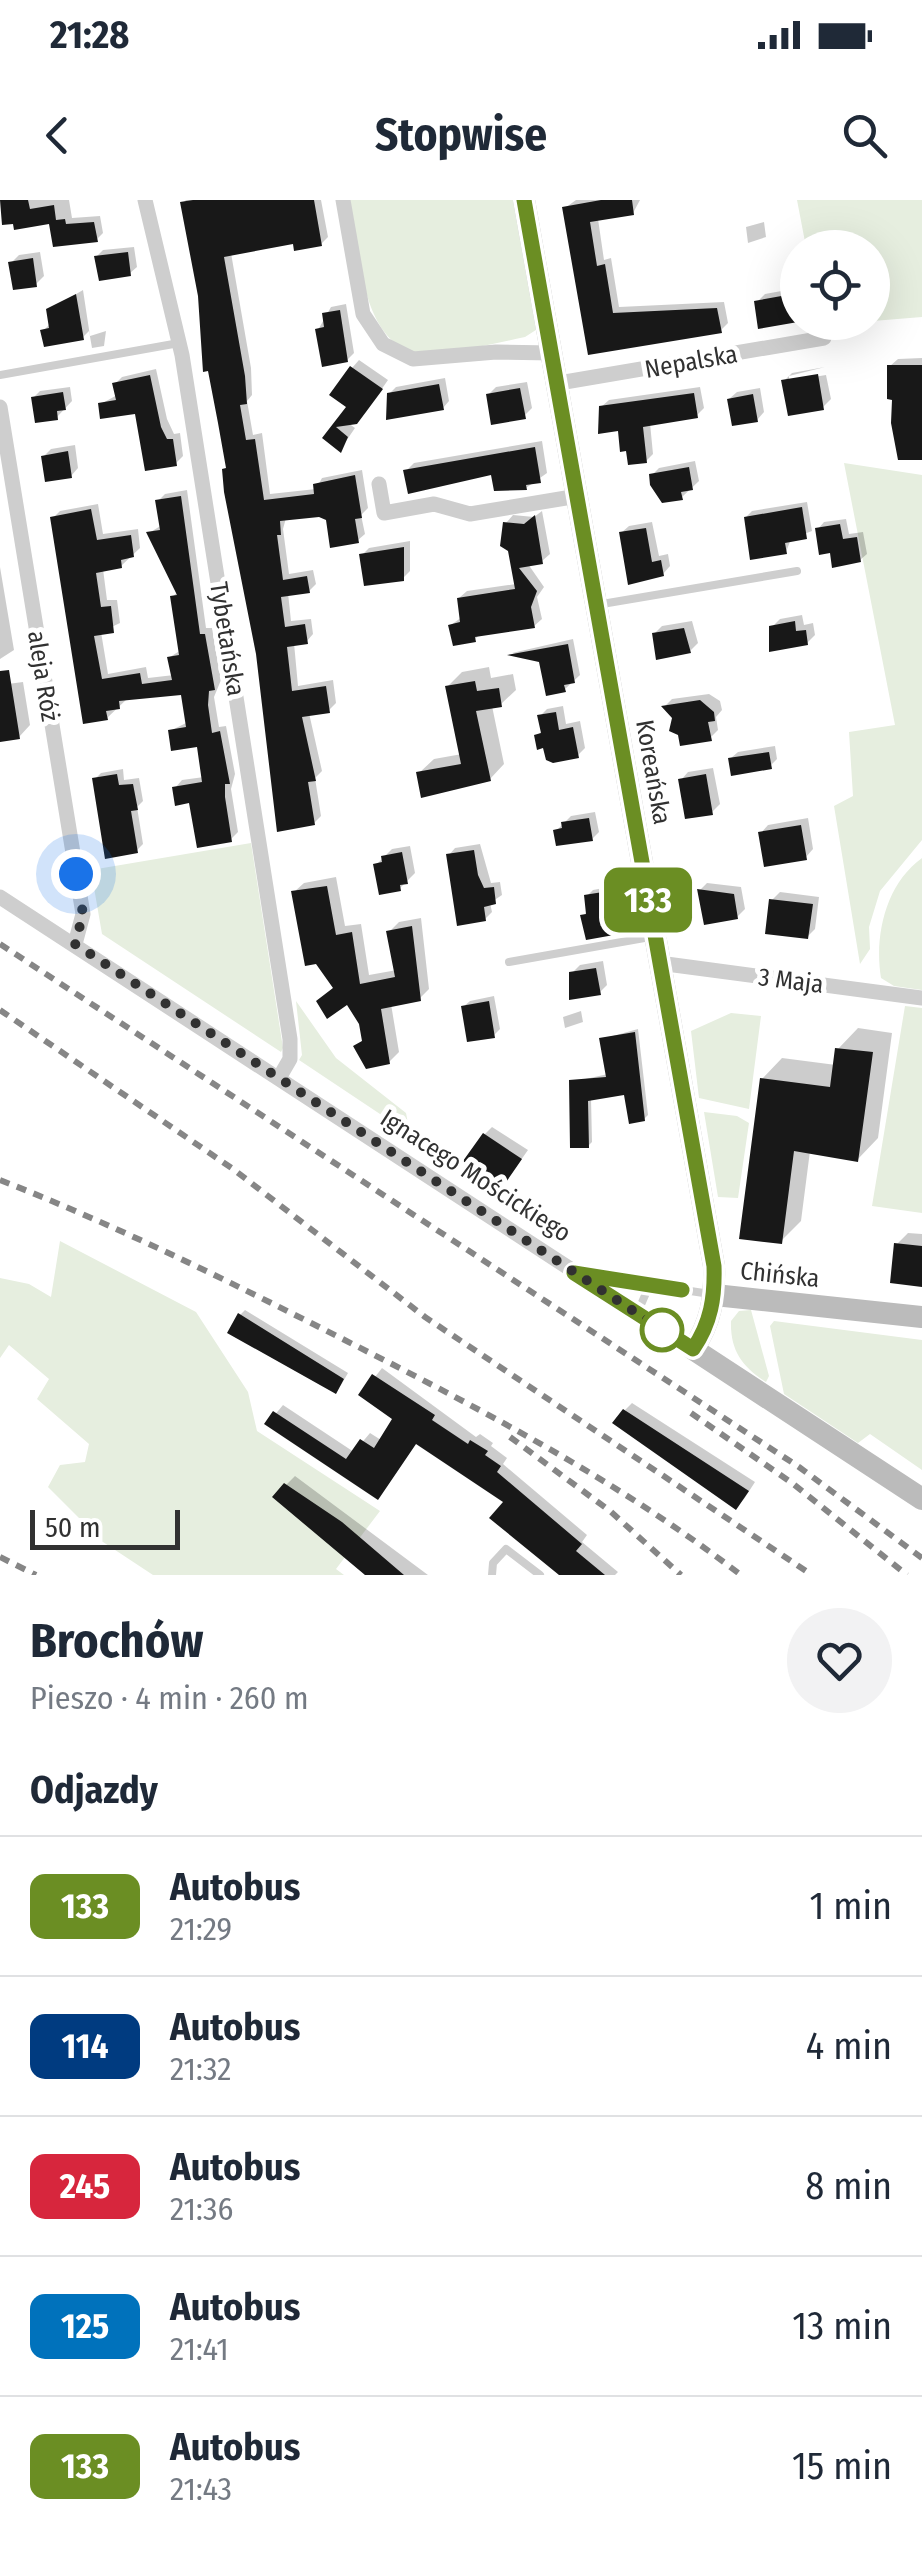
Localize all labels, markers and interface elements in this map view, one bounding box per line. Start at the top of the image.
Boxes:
text: 21:28 [50,12,129,58]
icon: back [30,108,85,163]
text: Stopwise [375,108,547,162]
icon: search [837,108,892,163]
map controls [780,230,890,340]
button: locate [780,230,890,340]
street label: Nepalska [643,339,740,385]
street label: Tybetańska [203,580,251,698]
street label: aleja Róż [21,629,65,724]
street label: Koreańska [629,717,677,827]
your location [51,849,101,899]
line badge: 133 [590,868,706,932]
text: 133 [624,879,672,921]
street label: 3 Maja [757,962,825,1000]
street label: Ignacego Mościckiego [375,1103,576,1249]
street label: Chińska [739,1256,821,1294]
unlabelled marker [641,1309,683,1351]
scale bar [30,1505,180,1550]
text: 50 m [45,1511,101,1544]
button: heart [787,1608,892,1713]
text: Brochów [30,1612,203,1670]
text: Pieszo · 4 min · 260 m [30,1679,309,1717]
text: Odjazdy [30,1767,158,1813]
text: Autobus [170,1864,300,1910]
text: 1 min [809,1883,892,1929]
text: 133 [61,1885,109,1927]
text: 21:29 [170,1910,232,1948]
text: Autobus [170,2004,300,2050]
text: 4 min [806,2023,892,2069]
text: 114 [62,2025,108,2067]
text: 21:32 [170,2050,231,2088]
text: Autobus [170,2144,300,2190]
text: 8 min [805,2163,892,2209]
text: 245 [60,2165,110,2207]
text: 21:36 [170,2190,233,2228]
text: Autobus [170,2284,300,2330]
text: 13 min [792,2303,892,2349]
text: 125 [61,2305,109,2347]
text: 21:41 [170,2330,229,2368]
text: Autobus [170,2424,300,2470]
text: 15 min [792,2443,892,2489]
text: 133 [61,2445,109,2487]
text: 21:43 [170,2470,232,2508]

